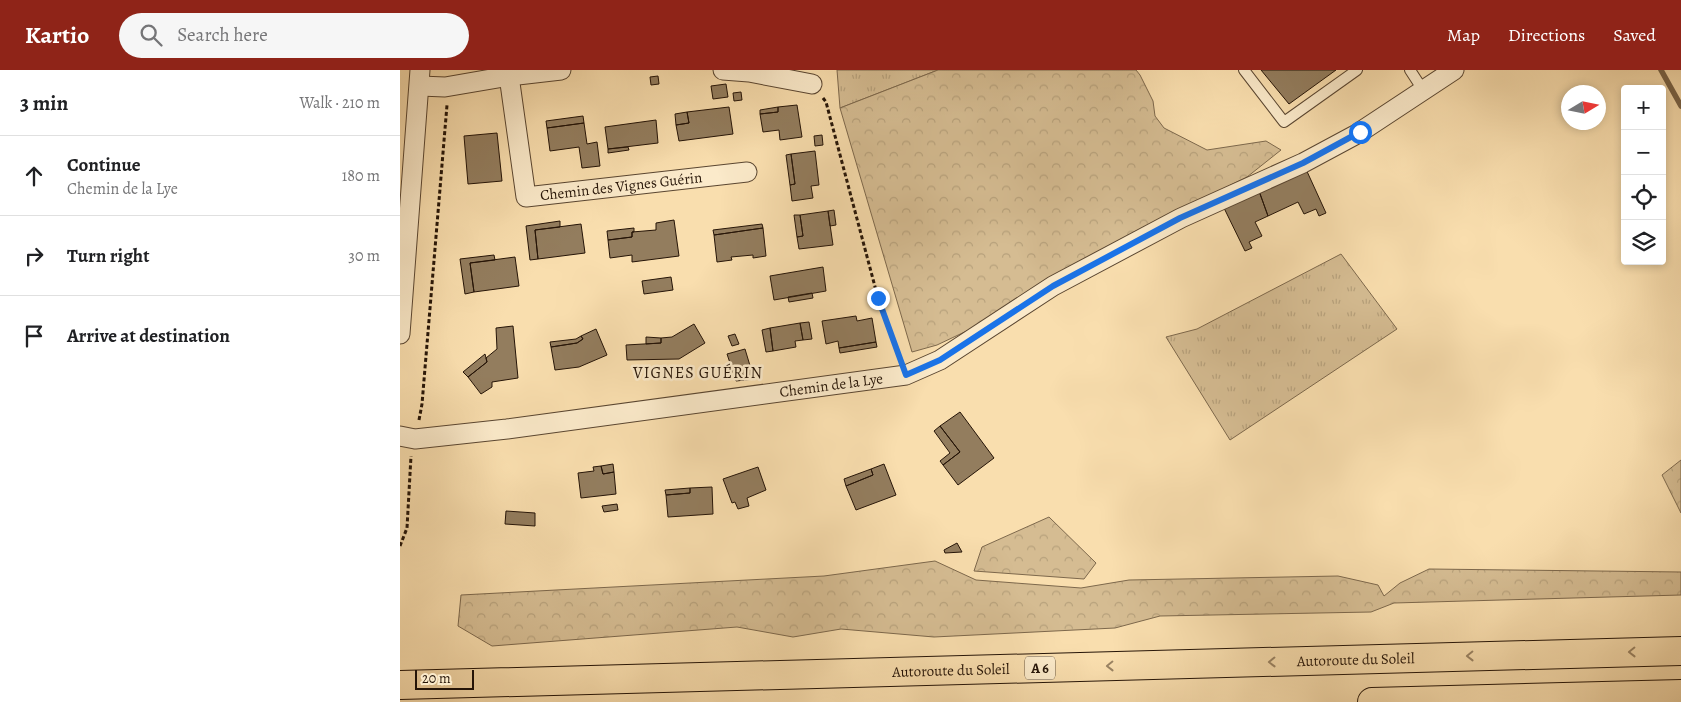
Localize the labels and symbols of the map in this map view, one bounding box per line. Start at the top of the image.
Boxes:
north arrow [1561,85,1606,130]
route start [1349,121,1372,144]
street label: Chemin des Vignes Guérin [539,167,703,205]
route end [867,287,890,310]
district label: VIGNES GUÉRIN [632,362,763,384]
street label: Chemin de la Lye [778,368,884,402]
one-way arrow [1628,647,1636,657]
street label: Autoroute du Soleil [1296,648,1415,671]
one-way arrow [1466,651,1474,662]
road number: A 6 [1025,656,1055,680]
one-way arrow [1268,656,1276,667]
street label: Autoroute du Soleil [891,659,1010,682]
one-way arrow [1106,660,1114,671]
scale bar [415,667,474,690]

